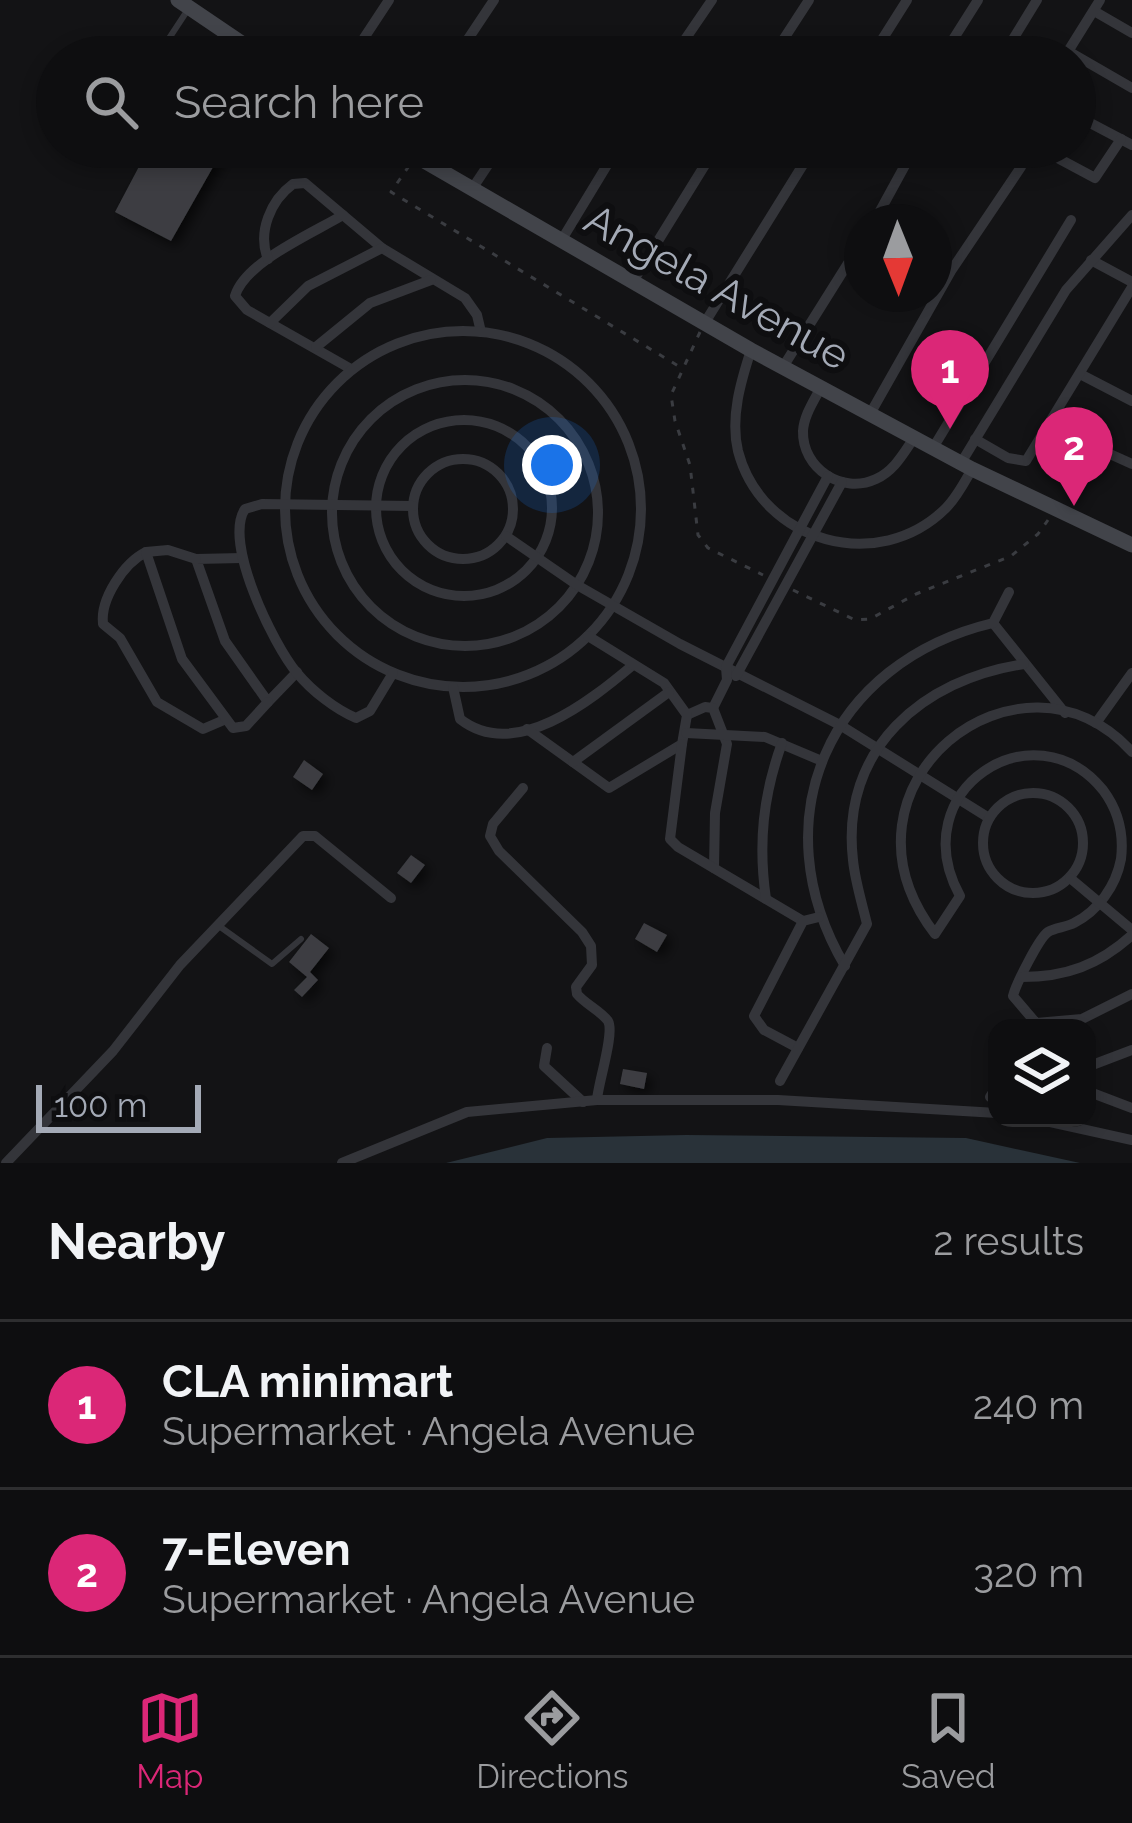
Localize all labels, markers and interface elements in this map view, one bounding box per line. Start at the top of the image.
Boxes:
search box [36,36,1096,168]
icon: search [78,69,144,135]
text: Search here [174,76,424,129]
street label: Angela Avenue [576,194,858,380]
north arrow [844,204,952,312]
pin: 1 [911,330,989,429]
pin: 2 [1035,407,1113,506]
your location [522,435,582,495]
map controls [988,1019,1096,1127]
button: layers [988,1019,1096,1127]
scale bar [36,1079,201,1132]
text: 100 m [54,1086,147,1125]
text: Nearby [48,1211,225,1271]
text: 2 results [933,1218,1084,1264]
text: CLA minimart [162,1355,453,1408]
text: 1 [77,1382,97,1428]
text: 240 m [973,1382,1084,1428]
text: Supermarket · Angela Avenue [162,1408,695,1454]
text: 7-Eleven [162,1523,351,1576]
text: 2 [76,1550,98,1596]
text: 320 m [973,1550,1084,1596]
text: Supermarket · Angela Avenue [162,1576,695,1622]
tab: Map [136,1685,203,1796]
tab: Directions [476,1685,629,1796]
tab: Saved [901,1685,996,1796]

